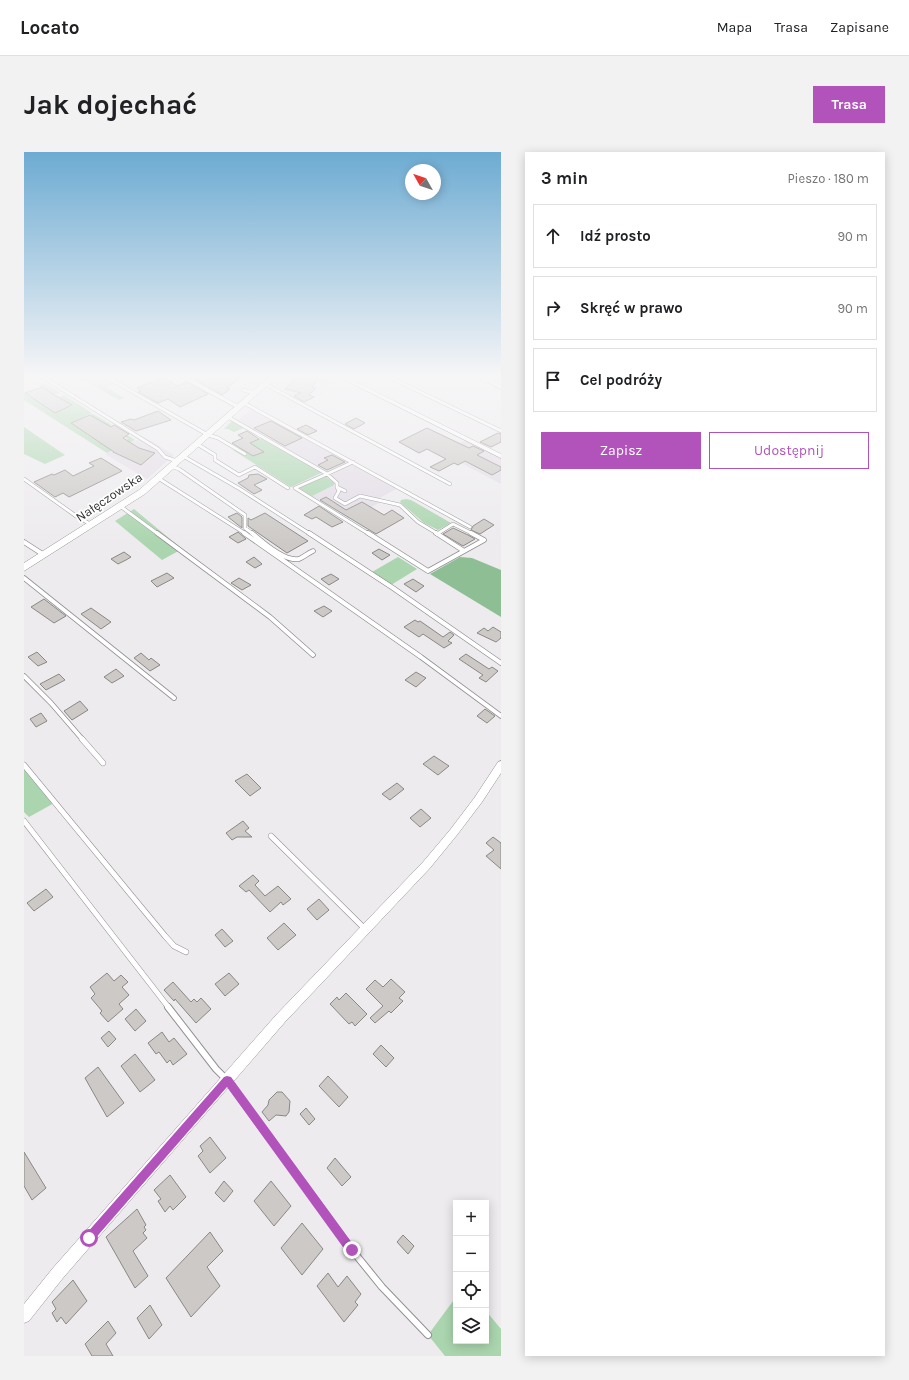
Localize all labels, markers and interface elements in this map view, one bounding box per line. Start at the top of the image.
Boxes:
text: Locato [20,17,80,39]
text: Mapa [717,19,752,36]
text: Trasa [774,19,808,36]
text: Zapisane [830,19,889,36]
button: Trasa [813,86,885,123]
text: Jak dojechać [24,88,197,121]
north arrow [405,164,441,200]
text: 3 min [541,168,588,188]
text: Pieszo · 180 m [787,171,869,186]
icon: ahead [542,225,564,247]
text: Idź prosto [580,227,651,245]
text: 90 m [837,229,868,244]
icon: right [542,297,564,319]
text: Skręć w prawo [580,299,683,317]
text: 90 m [837,301,868,316]
icon: arrive [542,369,564,391]
text: Cel podróży [580,371,662,389]
button: Zapisz [541,432,701,469]
button: Udostępnij [709,432,869,469]
street label: Nałęczowska [73,469,145,525]
map controls [453,1200,489,1344]
button: + [453,1200,489,1236]
route start [80,1229,98,1247]
button: − [453,1236,489,1272]
route end [343,1241,361,1259]
button: locate [453,1272,489,1308]
button: layers [453,1308,489,1344]

